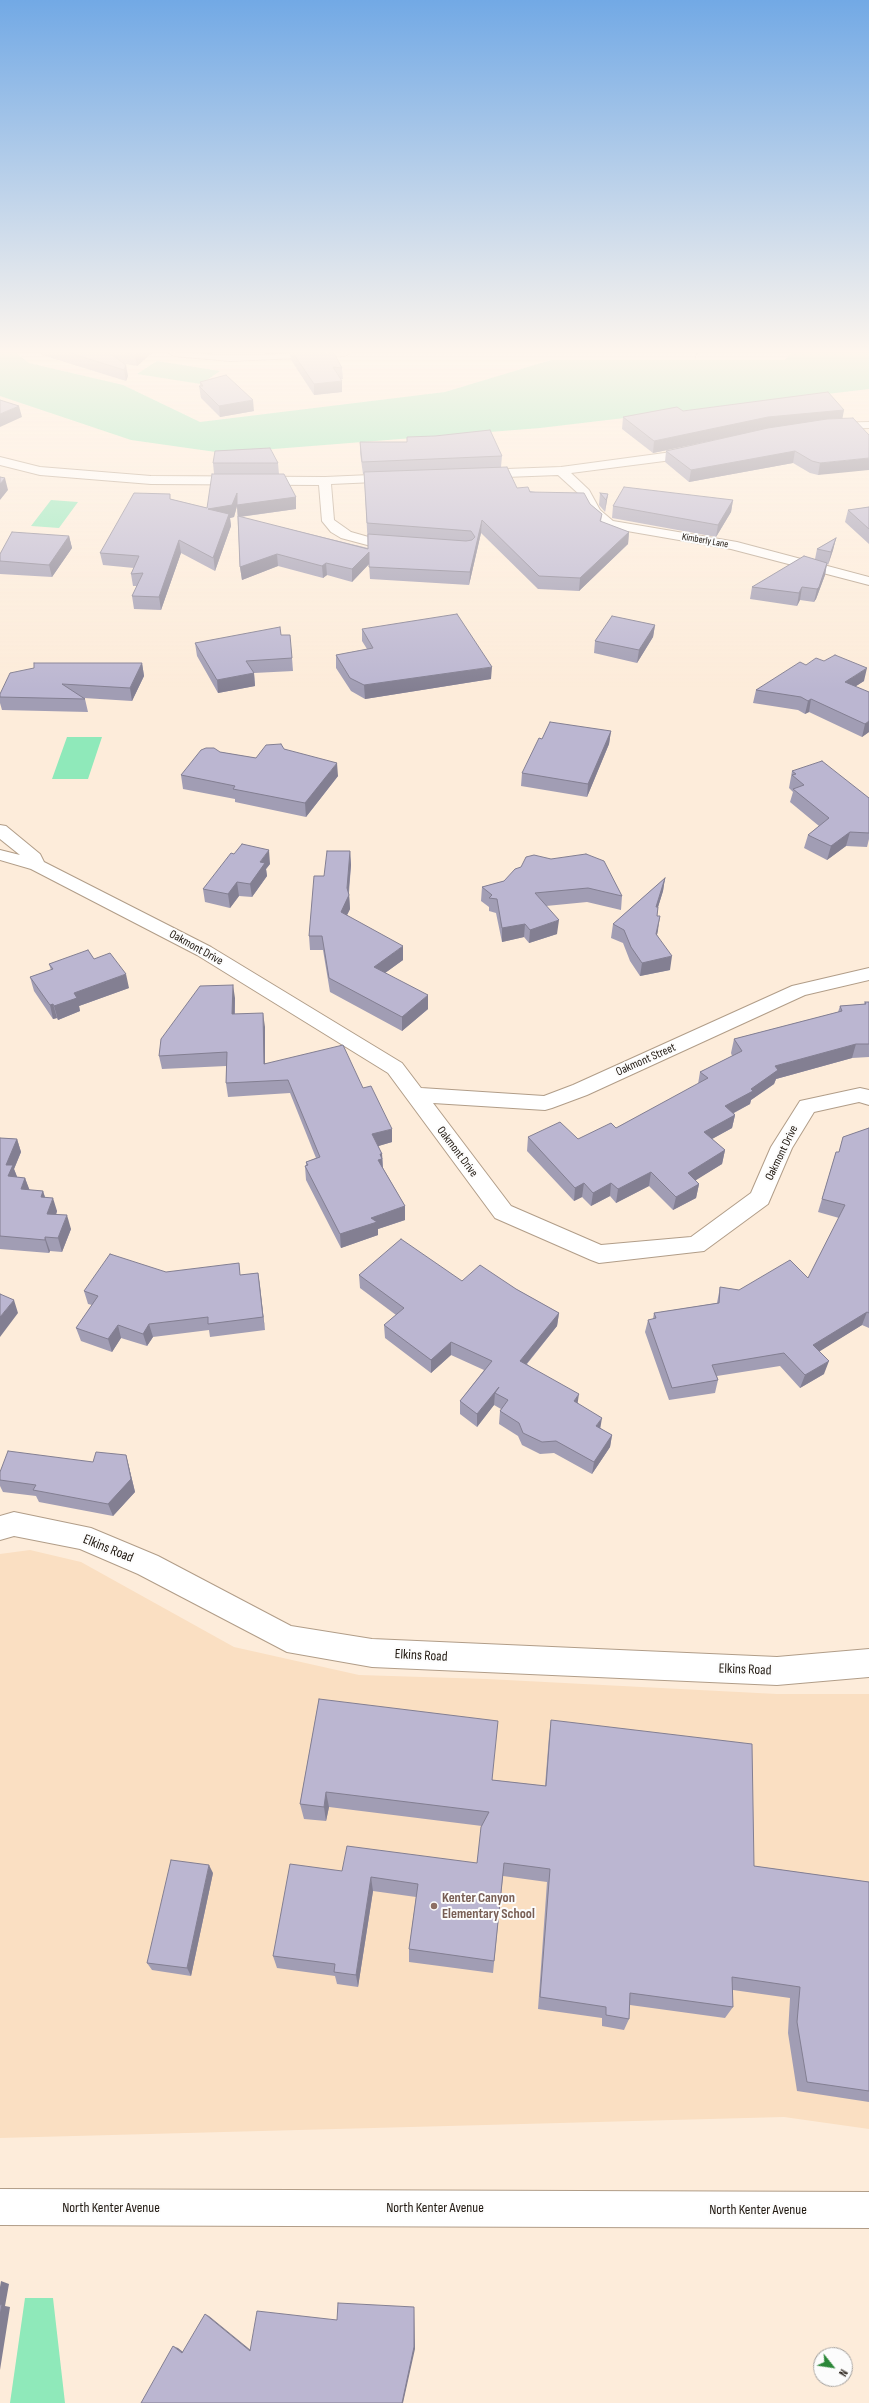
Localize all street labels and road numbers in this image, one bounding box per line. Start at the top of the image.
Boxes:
street label: Kimberly Lane [681,531,729,551]
street label: Oakmont Drive [167,927,225,969]
street label: Oakmont Street [614,1040,678,1080]
street label: Oakmont Drive [763,1123,801,1183]
street label: Oakmont Drive [433,1124,481,1180]
street label: Elkins Road [80,1531,136,1567]
street label: Elkins Road [394,1646,448,1666]
street label: Elkins Road [718,1661,772,1679]
street label: North Kenter Avenue [62,2200,160,2216]
street label: North Kenter Avenue [386,2200,484,2216]
street label: North Kenter Avenue [709,2202,807,2218]

